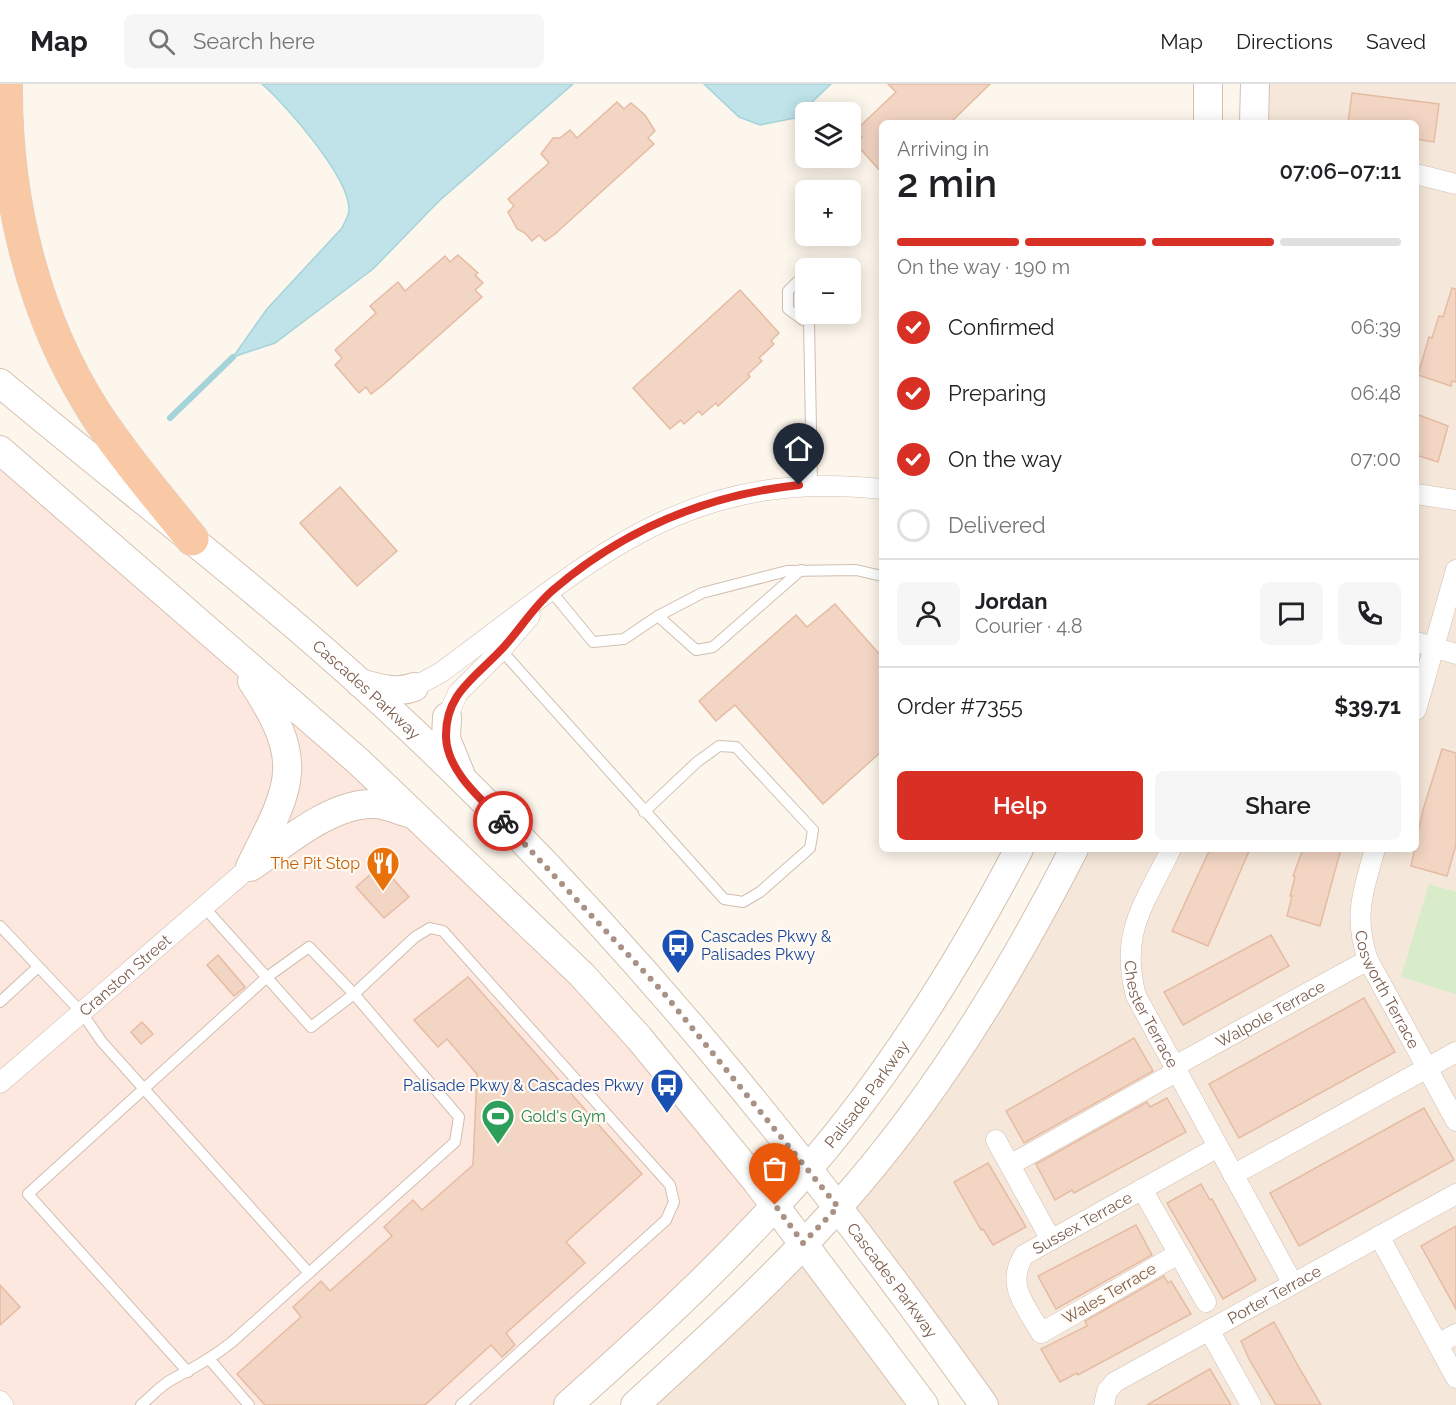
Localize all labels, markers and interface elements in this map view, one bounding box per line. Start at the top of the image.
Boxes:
search box [124,14,544,68]
text: Map [30,25,88,58]
icon: search [145,25,178,58]
text: Search here [193,28,315,54]
text: Map [1160,29,1203,54]
text: Directions [1236,29,1333,54]
text: Saved [1366,29,1426,54]
map controls [795,102,861,324]
button: layers [795,102,861,168]
text: Arriving in [897,137,989,161]
text: 07:06–07:11 [1279,158,1401,184]
text: 2 min [897,160,997,206]
button: + [795,180,861,246]
text: On the way · 190 m [897,255,1070,279]
button: − [795,258,861,324]
icon: check [897,311,930,344]
text: Confirmed [948,314,1055,340]
text: 06:39 [1351,315,1401,339]
icon: check [897,377,930,410]
text: Preparing [948,380,1046,406]
text: 06:48 [1350,381,1401,405]
pin [773,423,824,485]
icon: home [782,432,815,465]
icon: check [897,443,930,476]
text: On the way [948,446,1062,472]
text: 07:00 [1350,447,1401,471]
text: Delivered [948,512,1046,538]
button: person [897,582,960,645]
button: chat [1260,582,1323,645]
button: phone [1338,582,1401,645]
text: Jordan [975,588,1047,614]
text: Courier · 4.8 [975,614,1083,638]
street label: Cascades Parkway [309,636,424,744]
text: Order #7355 [897,693,1023,719]
text: $39.71 [1334,693,1401,719]
button: Help [897,771,1143,840]
button: Share [1155,771,1401,840]
courier [473,791,533,851]
icon: bike [487,805,520,838]
restaurant icon: The Pit Stop [365,845,401,892]
place label: The Pit Stop [270,854,360,873]
bus stop icon: Cascades Pkwy & Palisades Pkwy [660,927,696,974]
place label: Cascades Pkwy & Palisades Pkwy [701,927,832,964]
street label: Cosworth Terrace [1351,929,1424,1052]
street label: Cranston Street [75,930,175,1020]
street label: Chester Terrace [1120,960,1182,1071]
street label: Walpole Terrace [1213,977,1328,1052]
street label: Palisade Parkway [821,1037,913,1152]
bus stop icon: Palisade Pkwy & Cascades Pkwy [649,1067,685,1114]
place label: Palisade Pkwy & Cascades Pkwy [403,1076,644,1095]
sports icon: Gold's Gym [480,1098,516,1145]
place label: Gold's Gym [521,1107,606,1126]
pin [749,1143,800,1205]
icon: bag [758,1152,791,1185]
street label: Sussex Terrace [1029,1188,1135,1258]
street label: Cascades Parkway [843,1219,941,1342]
street label: Wales Terrace [1059,1259,1160,1328]
street label: Porter Terrace [1224,1261,1324,1328]

